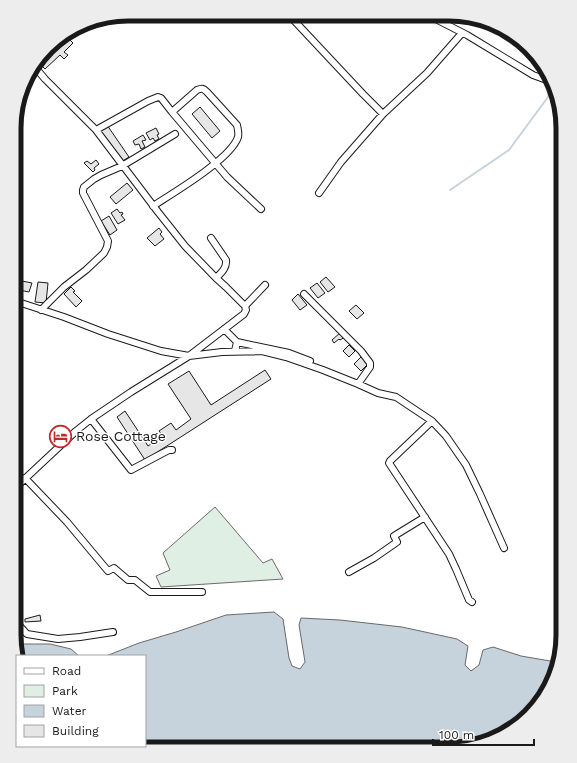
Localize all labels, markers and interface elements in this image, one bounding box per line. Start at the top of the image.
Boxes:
hotel icon: Rose Cottage [47,423,73,449]
place label: Rose Cottage [76,428,166,444]
legend [16,655,146,747]
text: Road [52,664,81,678]
text: Park [52,684,78,698]
text: Water [52,704,87,718]
scale bar [433,721,534,747]
text: Building [52,724,99,738]
text: 100 m [439,728,474,742]

